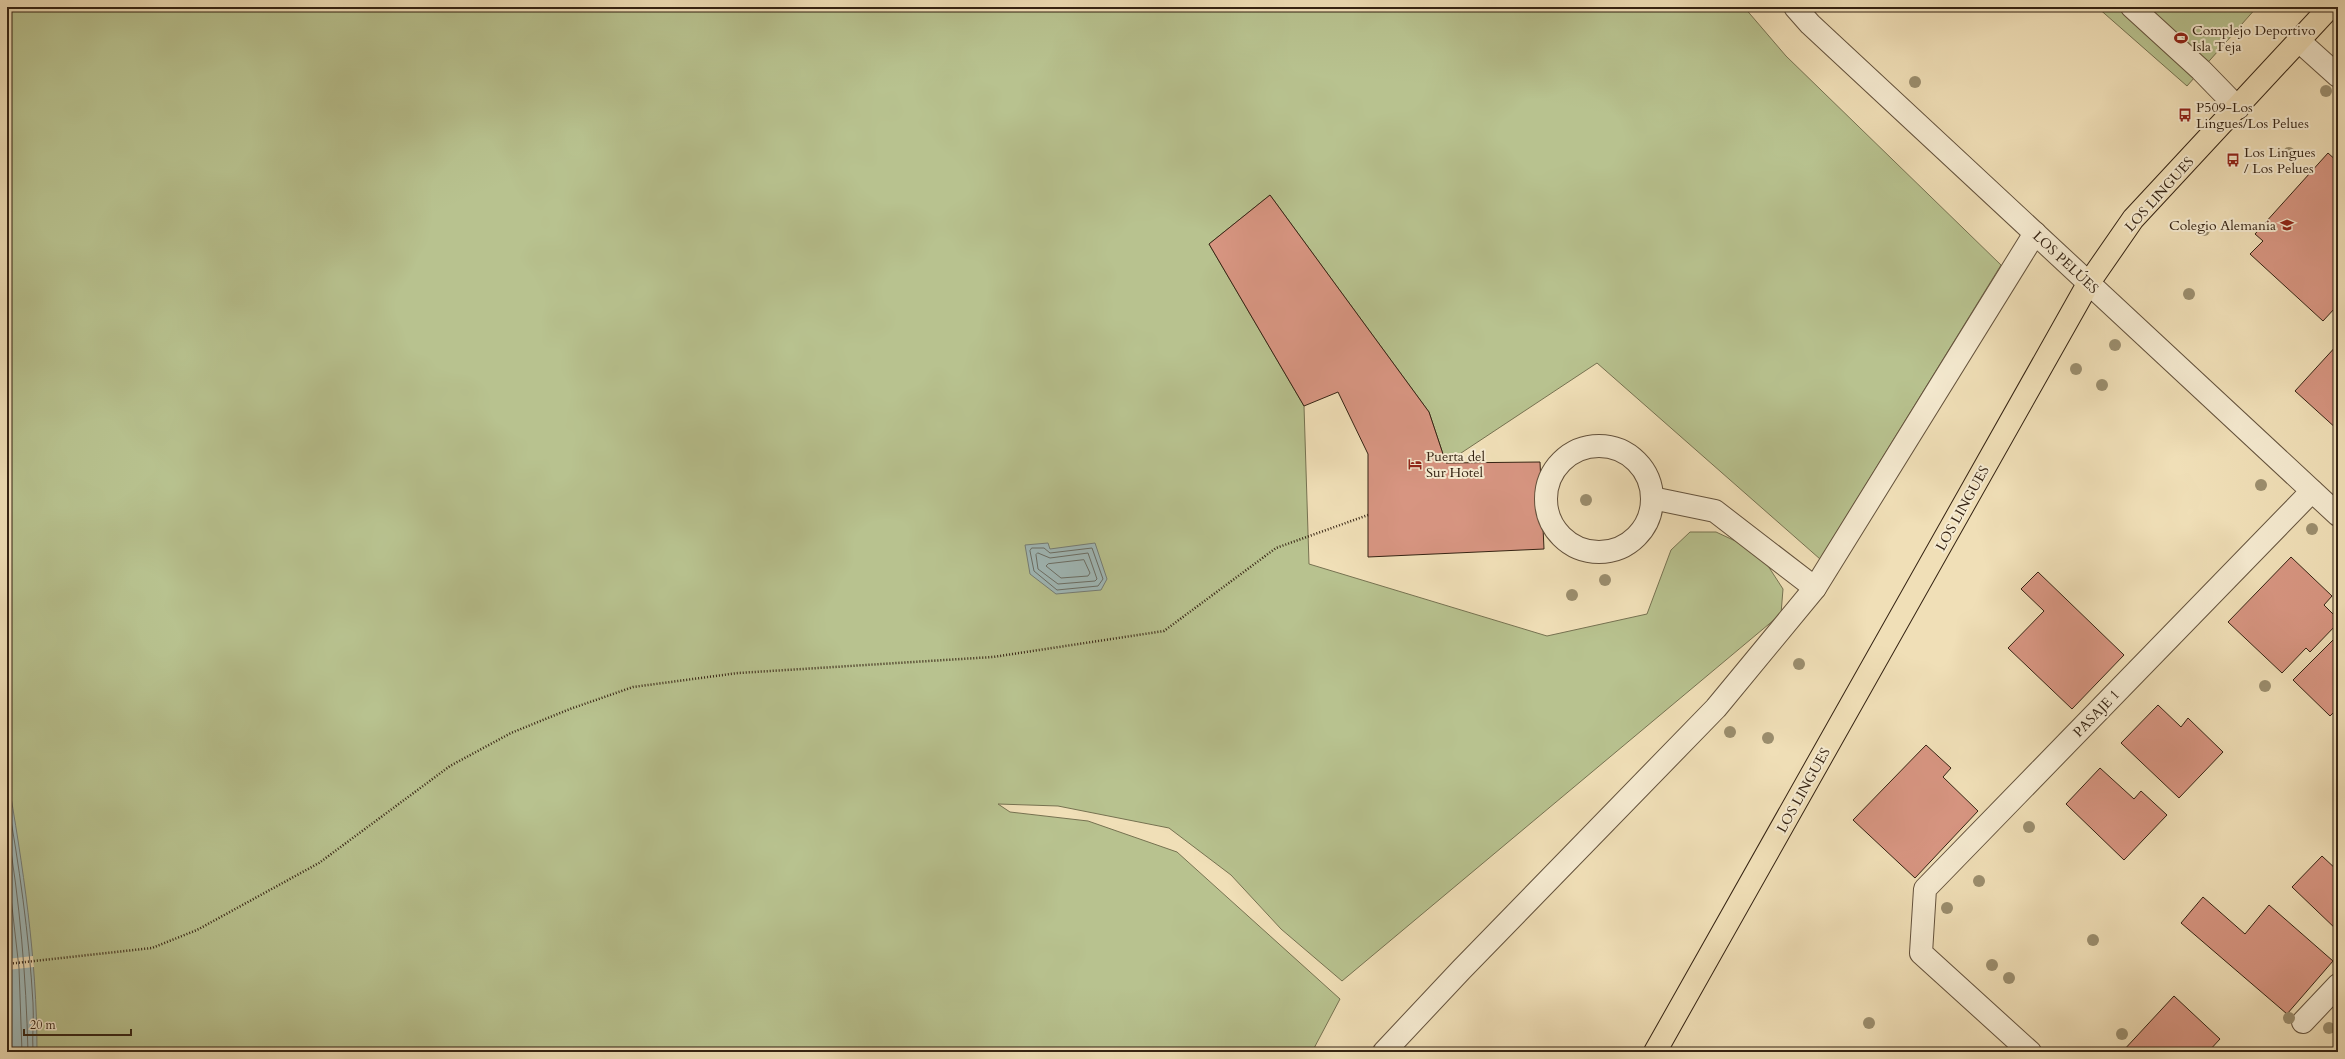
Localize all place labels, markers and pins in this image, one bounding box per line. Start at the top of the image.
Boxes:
place label: Complejo Deportivo Isla Teja [2192,21,2316,56]
sports icon: Complejo Deportivo Isla Teja [2173,30,2189,46]
place label: P509-Los Lingues/Los Pelues [2196,98,2309,133]
bus stop icon: P509-Los Lingues/Los Pelues [2177,107,2193,123]
place label: Los Lingues / Los Pelues [2244,143,2316,178]
bus stop icon: Los Lingues / Los Pelues [2225,152,2241,168]
place label: Colegio Alemania [2169,216,2276,235]
school or university icon: Colegio Alemania [2279,217,2295,233]
place label: Puerta del Sur Hotel [1426,447,1485,482]
hotel icon: Puerta del Sur Hotel [1407,456,1423,472]

